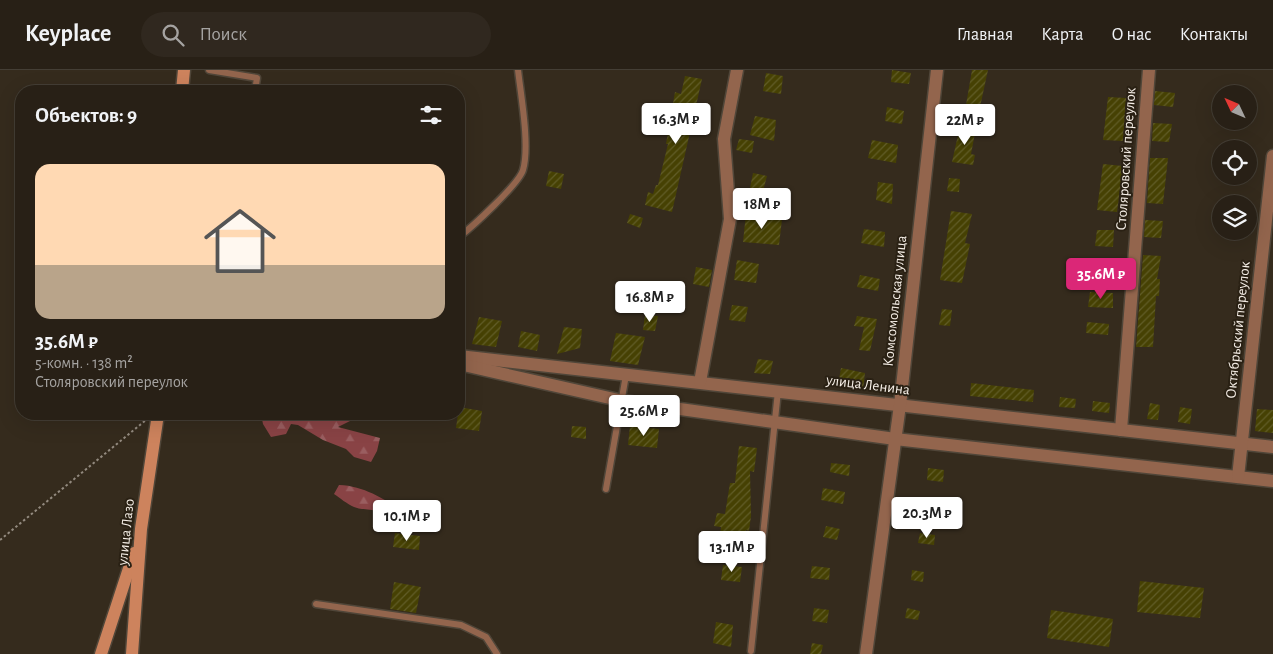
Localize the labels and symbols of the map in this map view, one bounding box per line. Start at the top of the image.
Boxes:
north arrow [1212,85,1258,130]
street label: Столяровский переулок [1114,87,1138,231]
pin: 16.3M ₽ [630,102,722,145]
pin: 22M ₽ [930,104,1000,146]
pin: 18M ₽ [727,188,797,230]
street label: Комсомольская улица [881,235,909,367]
pin: 35.6M ₽ [1055,258,1147,300]
street label: Октябрьский переулок [1223,261,1253,399]
pin: 16.8M ₽ [604,280,696,323]
street label: улица Ленина [824,372,911,398]
pin: 25.6M ₽ [598,394,690,437]
pin: 20.3M ₽ [881,496,973,539]
street label: улица Лазо [115,498,137,567]
pin: 10.1M ₽ [361,500,453,542]
pin: 13.1M ₽ [686,530,778,573]

